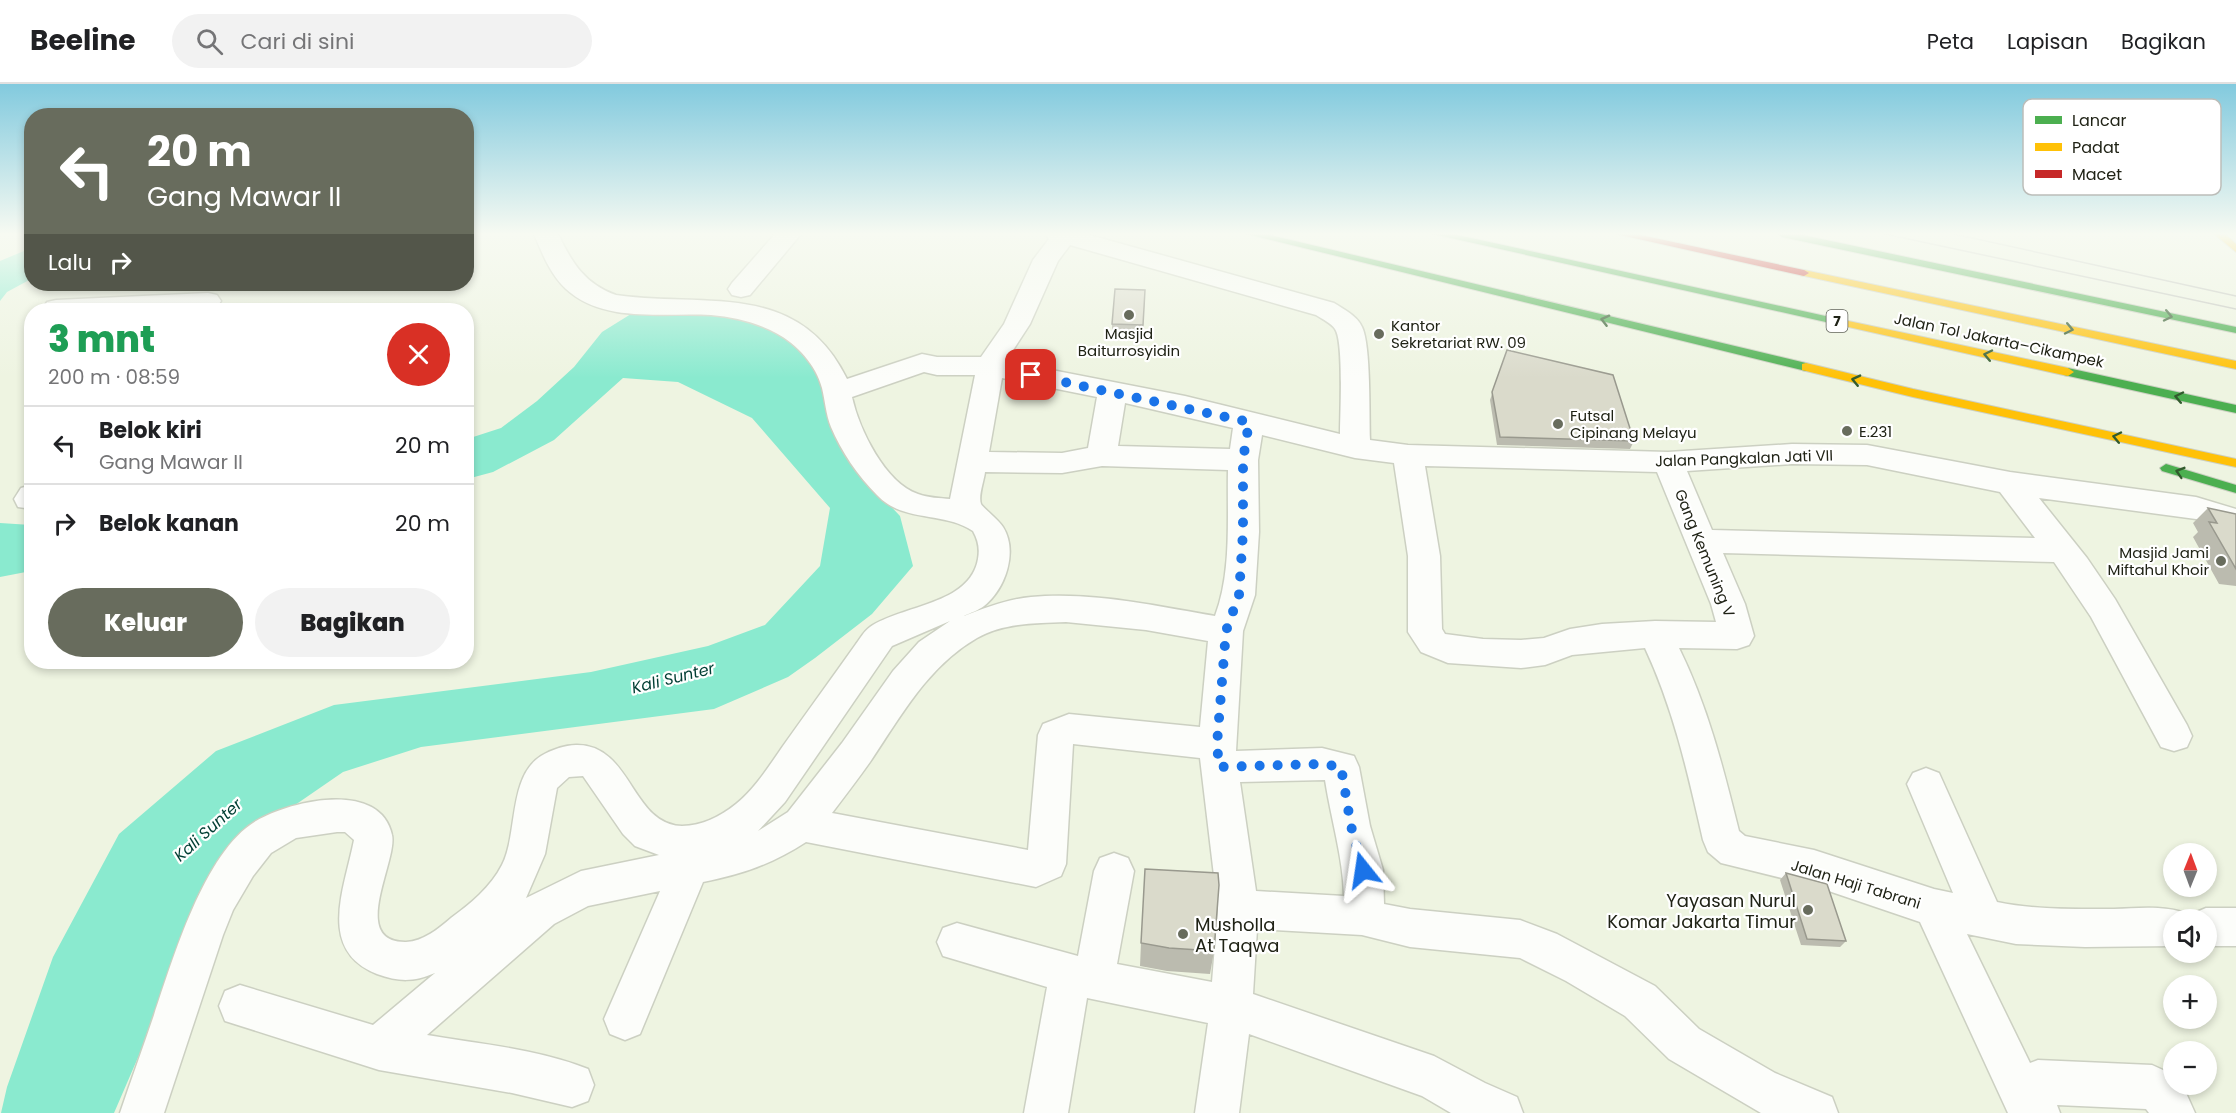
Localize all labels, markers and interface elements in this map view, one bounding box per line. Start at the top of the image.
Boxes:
search box [172,14,592,68]
text: Beeline [30,21,136,60]
icon: search [193,25,226,58]
text: Cari di sini [241,26,355,57]
text: Peta [1927,27,1974,56]
text: Lapisan [2007,27,2088,56]
text: Bagikan [2121,27,2206,56]
legend [2023,99,2221,195]
text: Lancar [2072,109,2126,132]
text: 20 m [147,122,252,181]
icon: left [48,132,126,210]
text: Padat [2072,136,2120,159]
text: Macet [2072,163,2122,186]
text: Gang Mawar II [147,178,341,215]
icon: right [104,246,137,279]
text: Lalu [48,247,92,278]
street label: Jalan Tol Jakarta–Cikampek [1892,307,2106,373]
marker: Masjid Baiturrosyidin [1122,308,1136,322]
one-way arrow [2162,309,2172,322]
road number: 7 [1826,310,1848,332]
text: 3 mnt [48,314,155,365]
one-way arrow [1601,314,1611,327]
place label: Kantor Sekretariat RW. 09 [1391,315,1526,353]
one-way arrow [2063,322,2073,335]
button: close [387,323,450,386]
place label: Masjid Baiturrosyidin [1078,323,1180,361]
marker: Kantor Sekretariat RW. 09 [1372,327,1386,341]
pin [1005,349,1056,400]
one-way arrow [1984,349,1994,362]
icon: arrive [1014,358,1047,391]
text: 200 m · 08:59 [48,363,180,391]
one-way arrow [1851,374,1861,387]
one-way arrow [2174,391,2184,404]
place label: Futsal Cipinang Melayu [1570,405,1697,443]
text: Belok kiri [99,415,202,446]
marker: Futsal Cipinang Melayu [1551,417,1565,431]
place label: E.231 [1859,421,1892,442]
marker: E.231 [1840,424,1854,438]
icon: left [48,429,81,462]
text: 20 m [395,430,450,461]
one-way arrow [2113,431,2123,444]
street label: Jalan Pangkalan Jati VII [1655,444,1833,472]
text: Gang Mawar II [99,448,243,476]
one-way arrow [2175,467,2186,479]
street label: Gang Kemuning V [1670,486,1740,620]
icon: right [48,507,81,540]
text: Belok kanan [99,508,239,539]
text: 20 m [395,508,450,539]
place label: Masjid Jami Miftahul Khoir [2107,542,2209,580]
marker: Masjid Jami Miftahul Khoir [2214,554,2228,568]
button: Keluar [48,588,243,657]
button: Bagikan [255,588,450,657]
water label: Kali Sunter [629,656,718,699]
water label: Kali Sunter [169,792,248,867]
position arrow [1331,838,1395,902]
north arrow [2163,843,2217,897]
map controls [2163,843,2217,1095]
street label: Jalan Haji Tabrani [1788,854,1924,914]
place label: Yayasan Nurul Komar Jakarta Timur [1607,888,1796,934]
marker: Yayasan Nurul Komar Jakarta Timur [1801,903,1815,917]
button: sound [2163,909,2217,963]
place label: Musholla At Taqwa [1195,912,1280,958]
marker: Musholla At Taqwa [1176,927,1190,941]
button: + [2163,975,2217,1029]
button: − [2163,1041,2217,1095]

